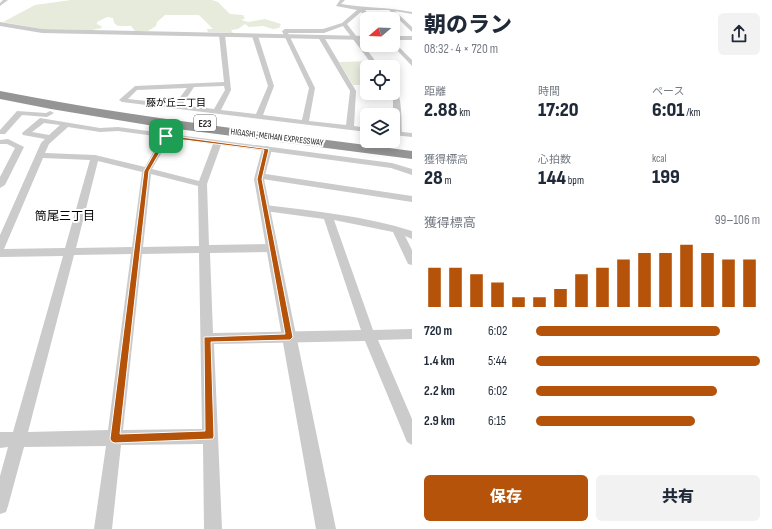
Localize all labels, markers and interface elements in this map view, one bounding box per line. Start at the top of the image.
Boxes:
north arrow [360,12,400,52]
map controls [360,12,400,148]
text: 朝のラン [424,12,512,39]
button: share [718,13,760,55]
text: 08:32 · 4 × 720 m [424,41,498,57]
button: locate [360,60,400,100]
text: 距離 [424,85,446,98]
text: 時間 [538,85,560,98]
text: ペース [652,85,684,98]
district label: 藤が丘二丁目 [146,97,206,109]
text: 2.88 [424,98,457,122]
text: 17:20 [538,98,579,122]
text: 6:01 [652,98,685,122]
text: km [457,106,470,119]
text: /km [685,106,701,119]
button: layers [360,108,400,148]
road number: E23 [194,115,216,131]
pin [149,119,183,153]
icon: arrive [155,125,177,147]
street label: HIGASHI-MEIHAN EXPRESSWAY [230,126,324,149]
text: kcal [652,152,667,165]
text: 獲得標高 [424,153,468,166]
text: 心拍数 [538,153,571,166]
text: 199 [652,165,680,189]
text: 28 [424,166,443,190]
text: 144 [538,166,566,190]
text: m [443,174,452,187]
text: bpm [566,174,584,187]
district label: 筒尾三丁目 [35,209,95,224]
text: 99–106 m [715,212,760,228]
text: 獲得標高 [424,215,476,231]
text: 720 m [424,323,452,339]
text: 6:02 [488,323,507,339]
text: 1.4 km [424,353,455,369]
text: 5:44 [488,353,507,369]
text: 2.2 km [424,383,455,399]
text: 6:02 [488,383,507,399]
text: 2.9 km [424,413,455,429]
text: 6:15 [488,413,506,429]
button: 保存 [424,475,588,521]
button: 共有 [596,475,760,521]

